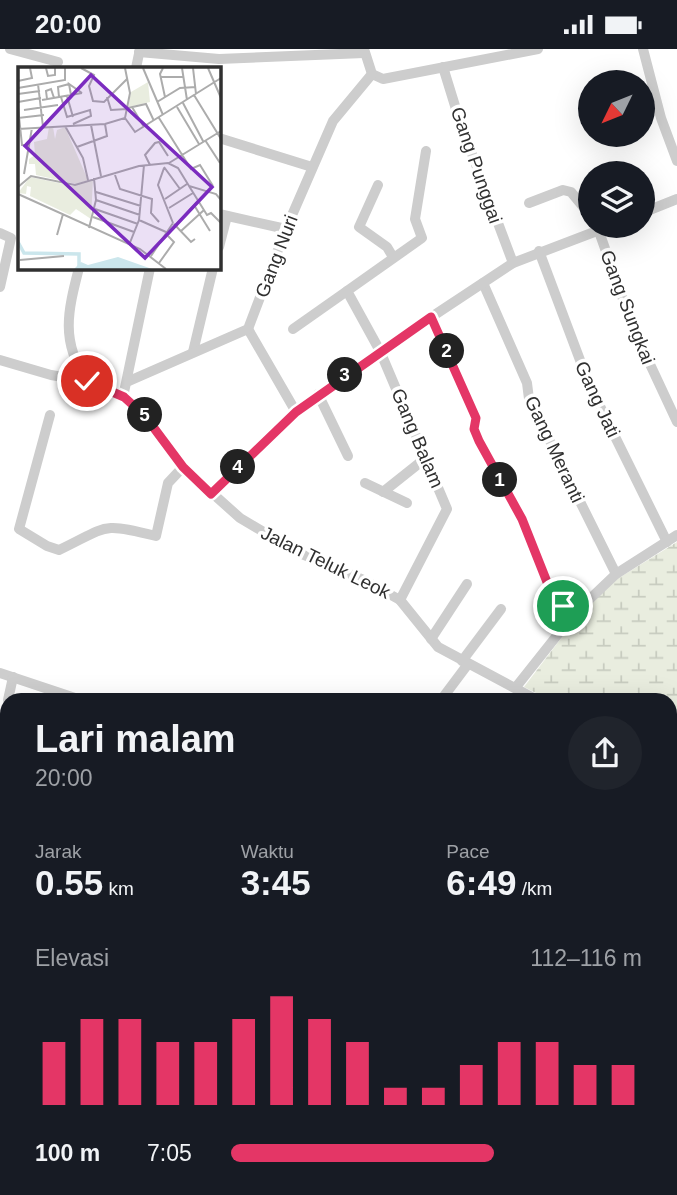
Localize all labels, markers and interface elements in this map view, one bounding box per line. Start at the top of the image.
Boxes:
text: 20:00 [35,9,102,39]
inset map [18,67,220,269]
north arrow [578,70,654,147]
map controls [578,70,655,238]
street label: Gang Punggai [447,104,506,226]
button: layers [578,161,655,238]
street label: Gang Nuri [251,212,302,300]
street label: Gang Sungkai [596,247,659,367]
pin: 2 [430,333,464,369]
text: 2 [441,340,452,361]
pin [57,351,117,411]
pin: 3 [328,357,362,393]
street label: Gang Jati [571,358,624,441]
icon: check [68,362,106,400]
text: 3 [339,364,350,385]
street label: Gang Balam [387,385,448,491]
street label: Gang Meranti [521,393,588,506]
pin: 5 [128,397,162,433]
text: 5 [139,404,150,425]
pin: 4 [220,449,256,485]
text: 4 [232,456,243,477]
pin: 1 [482,463,518,497]
text: 1 [494,469,505,490]
street label: Jalan Teluk Leok [258,522,394,603]
pin [533,576,593,636]
icon: arrive [544,587,582,625]
button: share [568,716,642,790]
text: Lari malam [35,718,236,760]
text: 20:00 [35,765,93,791]
text: Jarak [35,841,81,862]
text: Waktu [241,841,294,862]
text: Pace [446,841,490,862]
text: 0.55 [35,863,103,902]
text: 3:45 [241,863,311,902]
text: 6:49 [446,863,516,902]
text: km [103,878,134,899]
text: /km [516,878,552,899]
text: Elevasi [35,945,109,971]
text: 112–116 m [530,945,642,971]
text: 100 m [35,1140,100,1166]
text: 7:05 [147,1140,192,1166]

